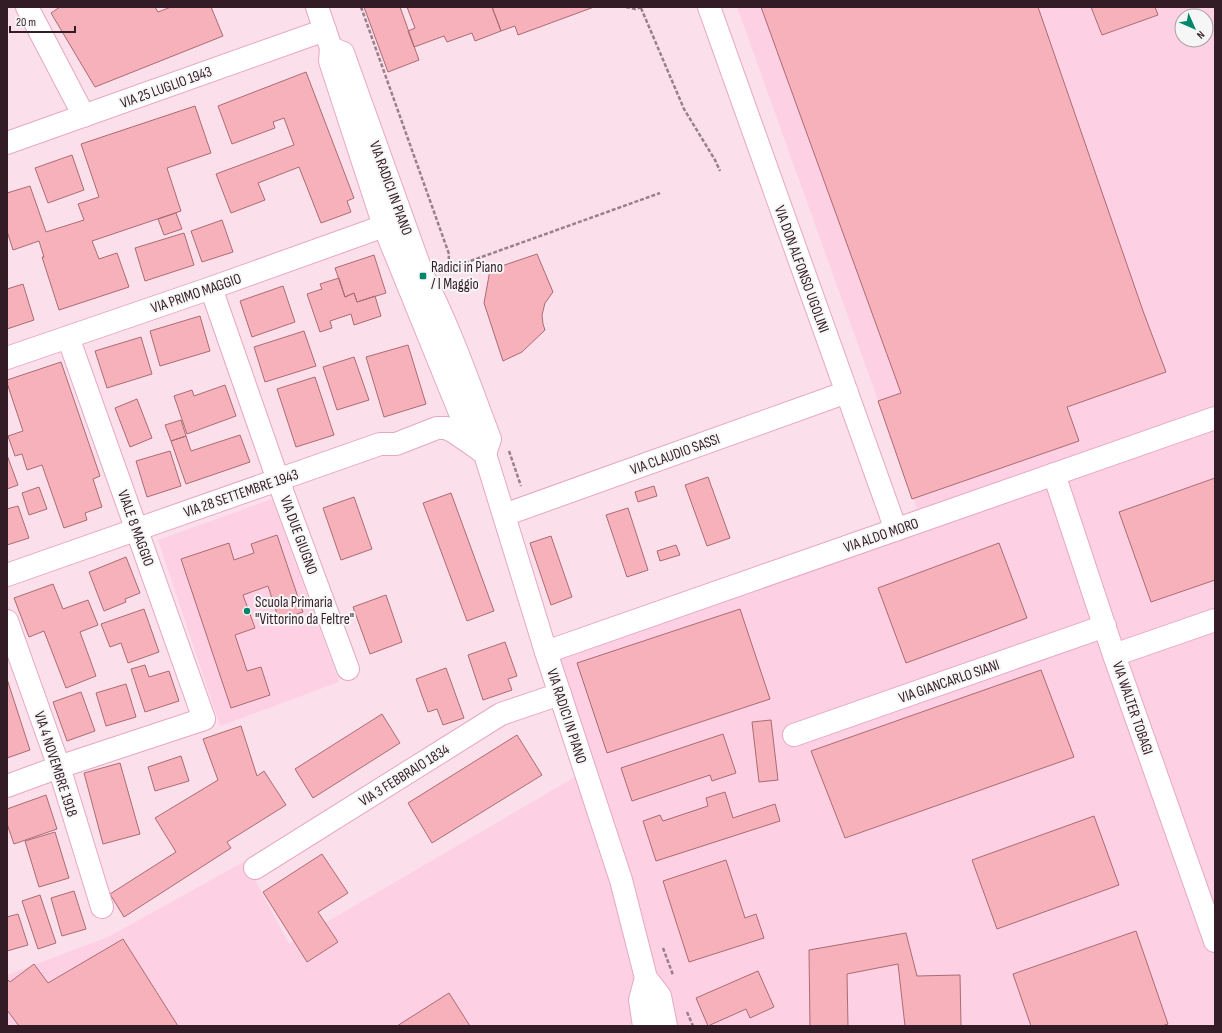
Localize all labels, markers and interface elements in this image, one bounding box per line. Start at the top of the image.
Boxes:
scale bar [10,8,75,34]
north arrow [1174,8,1214,48]
text: 20 m [16,15,36,30]
text: N [1194,28,1207,41]
street label: VIA 25 LUGLIO 1943 [118,62,215,113]
street label: VIA RADICI IN PIANO [365,138,416,238]
street label: VIA DON ALFONSO UGOLINI [770,203,833,335]
place label: Radici in Piano / I Maggio [431,258,503,294]
street label: VIA PRIMO MAGGIO [149,269,244,318]
marker: Radici in Piano / I Maggio [418,271,428,281]
street label: VIA CLAUDIO SASSI [628,429,723,479]
street label: VIA 28 SETTEMBRE 1943 [181,465,301,522]
street label: VIALE 8 MAGGIO [113,487,158,569]
street label: VIA DUE GIUGNO [275,493,322,577]
street label: VIA ALDO MORO [841,514,921,557]
place label: Scuola Primaria "Vittorino da Feltre" [255,593,354,629]
marker: Scuola Primaria "Vittorino da Feltre" [242,606,252,616]
street label: VIA GIANCARLO SIANI [896,655,1002,708]
street label: VIA WALTER TOBAGI [1108,659,1157,757]
street label: VIA RADICI IN PIANO [542,666,591,766]
street label: VIA 4 NOVEMBRE 1918 [30,709,82,819]
street label: VIA 3 FEBBRAIO 1834 [355,740,453,811]

